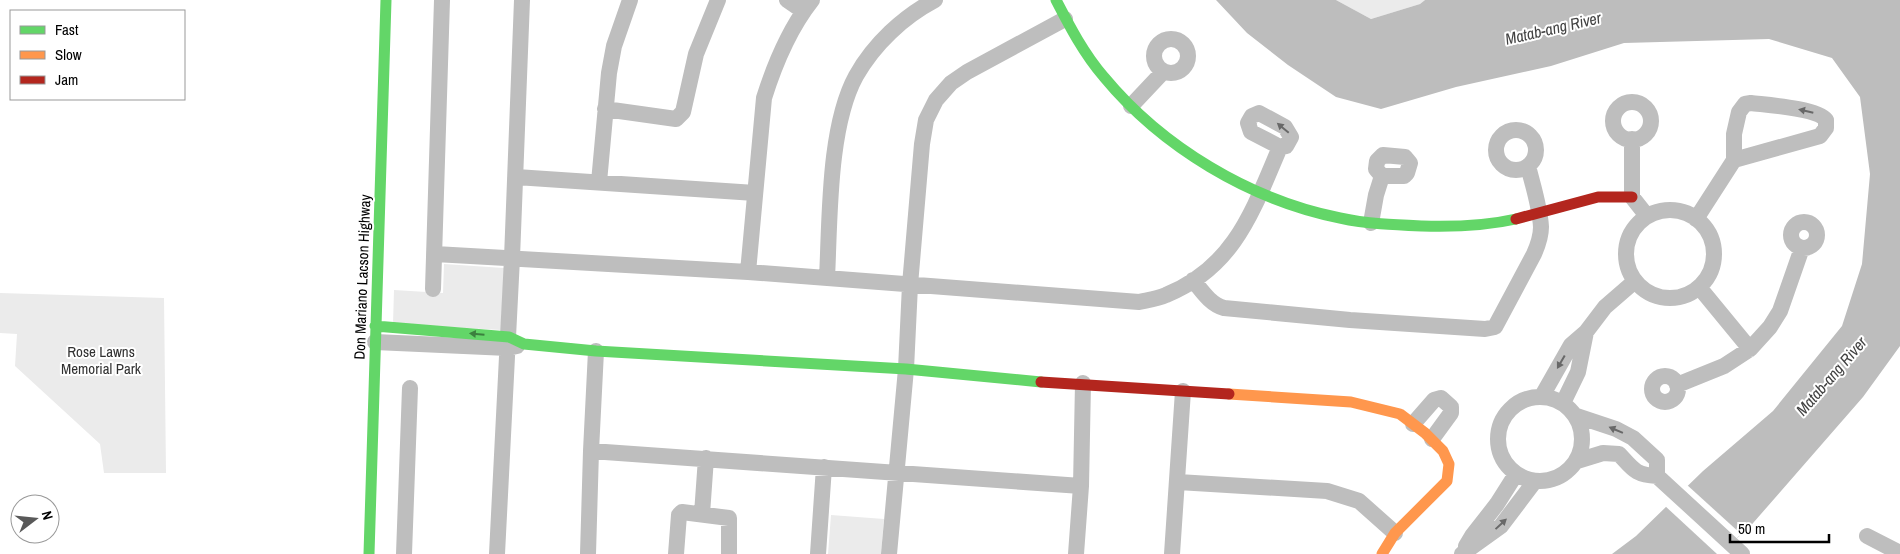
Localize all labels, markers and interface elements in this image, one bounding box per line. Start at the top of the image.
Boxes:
water label: Matab-ang River [1503,6,1604,50]
legend [10,10,185,100]
text: Fast [55,19,79,40]
text: Slow [55,44,82,65]
text: Jam [55,69,78,90]
one-way arrow [1799,107,1814,115]
one-way arrow [1277,122,1290,133]
street label: Don Mariano Lacson Highway [349,193,375,360]
one-way arrow [469,330,485,338]
water label: Matab-ang River [1791,331,1872,420]
park label: Rose Lawns Memorial Park [61,341,142,379]
one-way arrow [1556,355,1565,368]
one-way arrow [1609,426,1623,434]
north arrow [10,494,60,544]
text: N [38,509,57,522]
scale bar [1730,512,1829,544]
one-way arrow [1495,518,1507,530]
text: 50 m [1738,518,1765,539]

